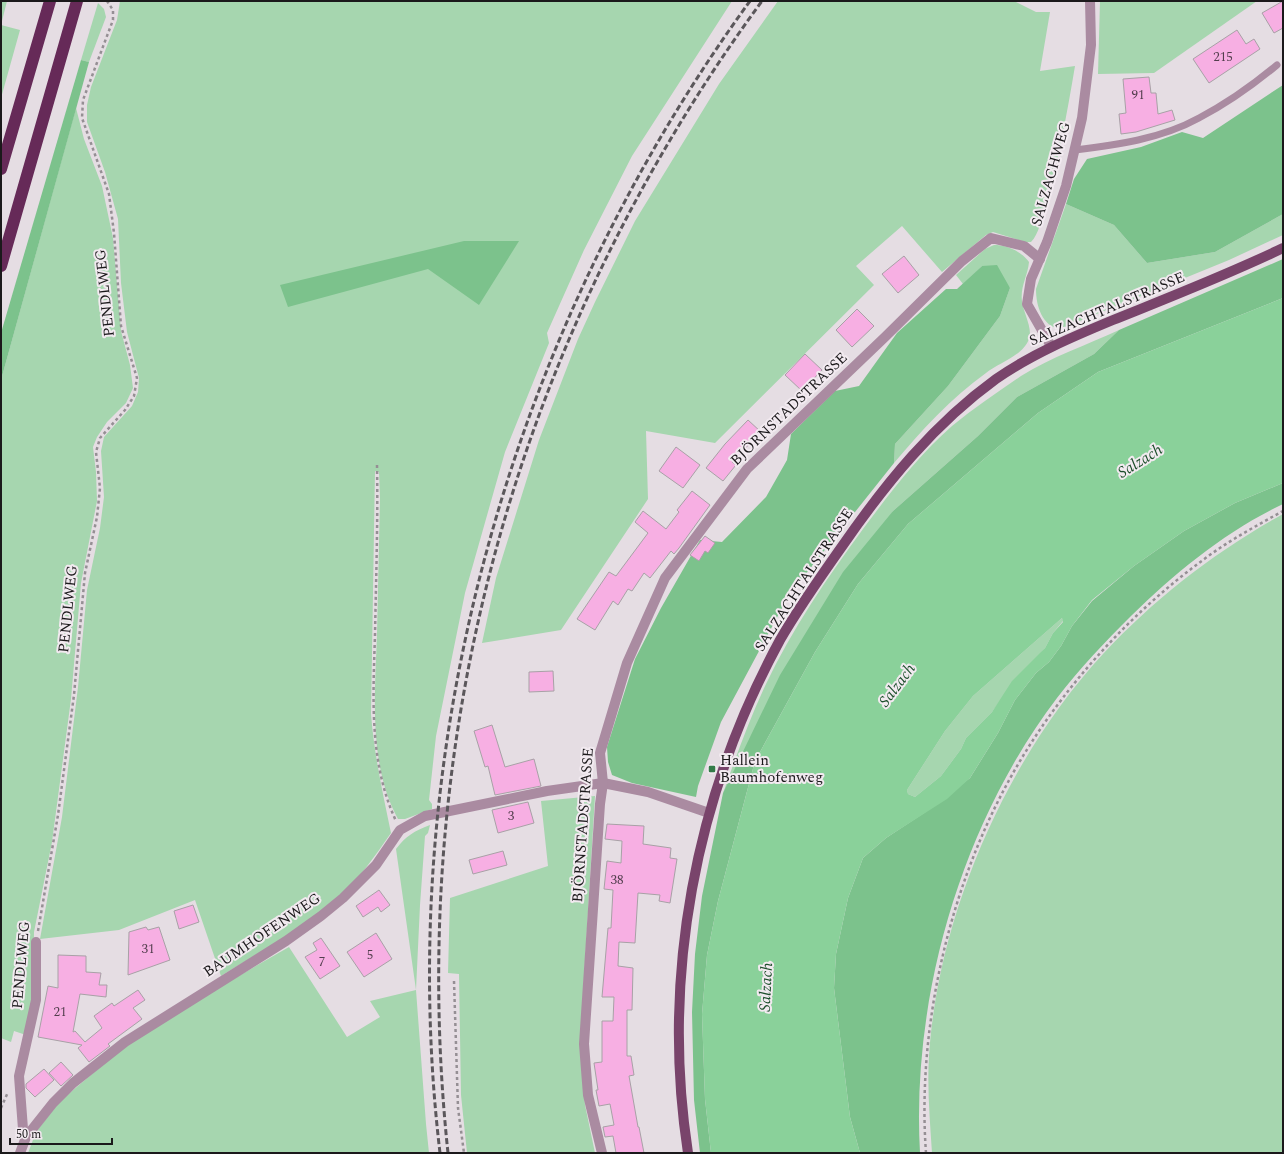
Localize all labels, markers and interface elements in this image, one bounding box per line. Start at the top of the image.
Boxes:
house number: 215 [1213,47,1233,67]
house number: 91 [1132,85,1145,105]
street label: SALZACHWEG [1025,119,1077,229]
street label: PENDLWEG [89,248,121,338]
street label: SALZACHTALSTRASSE [1026,266,1188,352]
street label: BJÖRNSTADSTRASSE [725,347,853,471]
water label: Salzach [1113,438,1167,484]
street label: SALZACHTALSTRASSE [749,504,859,656]
street label: PENDLWEG [52,564,84,654]
water label: Salzach [873,658,921,712]
street label: BJÖRNSTADSTRASSE [566,747,600,903]
place label: Hallein Baumhofenweg [720,749,823,789]
marker: Hallein Baumhofenweg [707,764,717,774]
house number: 3 [508,806,515,826]
house number: 38 [611,870,624,890]
street label: BAUMHOFENWEG [198,887,326,983]
street label: PENDLWEG [6,920,36,1010]
house number: 31 [142,939,155,959]
house number: 5 [367,945,373,965]
house number: 7 [319,952,325,972]
water label: Salzach [753,962,779,1012]
house number: 21 [54,1002,67,1022]
scale bar [10,1120,112,1146]
text: 50 m [16,1125,41,1144]

